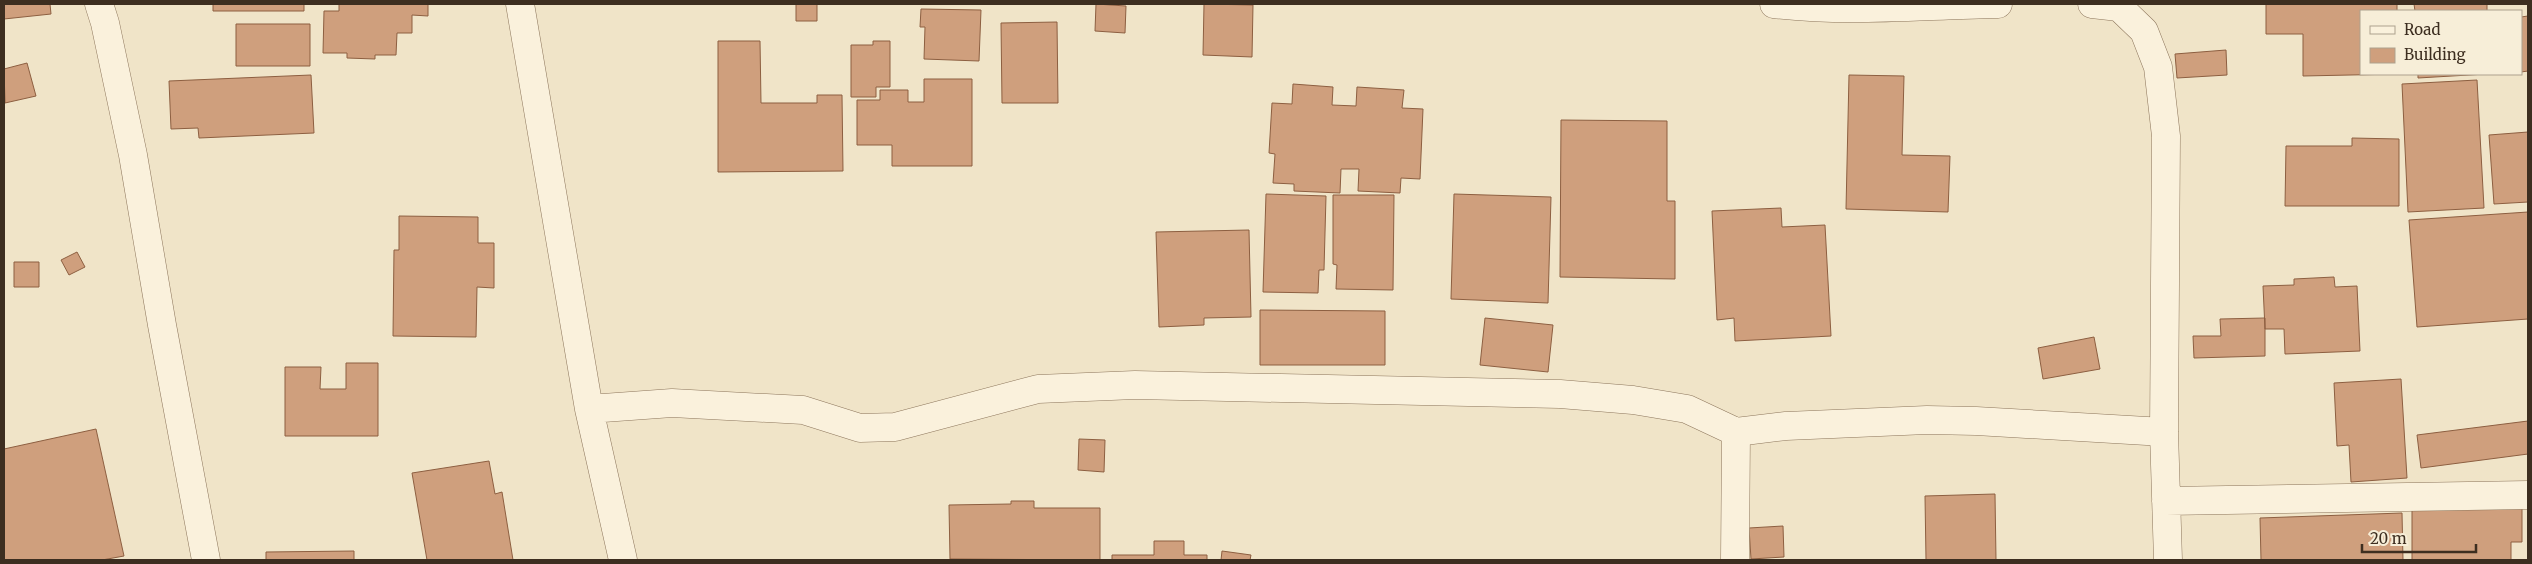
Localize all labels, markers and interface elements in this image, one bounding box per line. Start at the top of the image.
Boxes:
legend [2360,10,2522,75]
text: Road [2404,20,2440,39]
text: Building [2404,45,2466,64]
scale bar [2362,522,2476,554]
text: 20 m [2370,529,2407,548]

